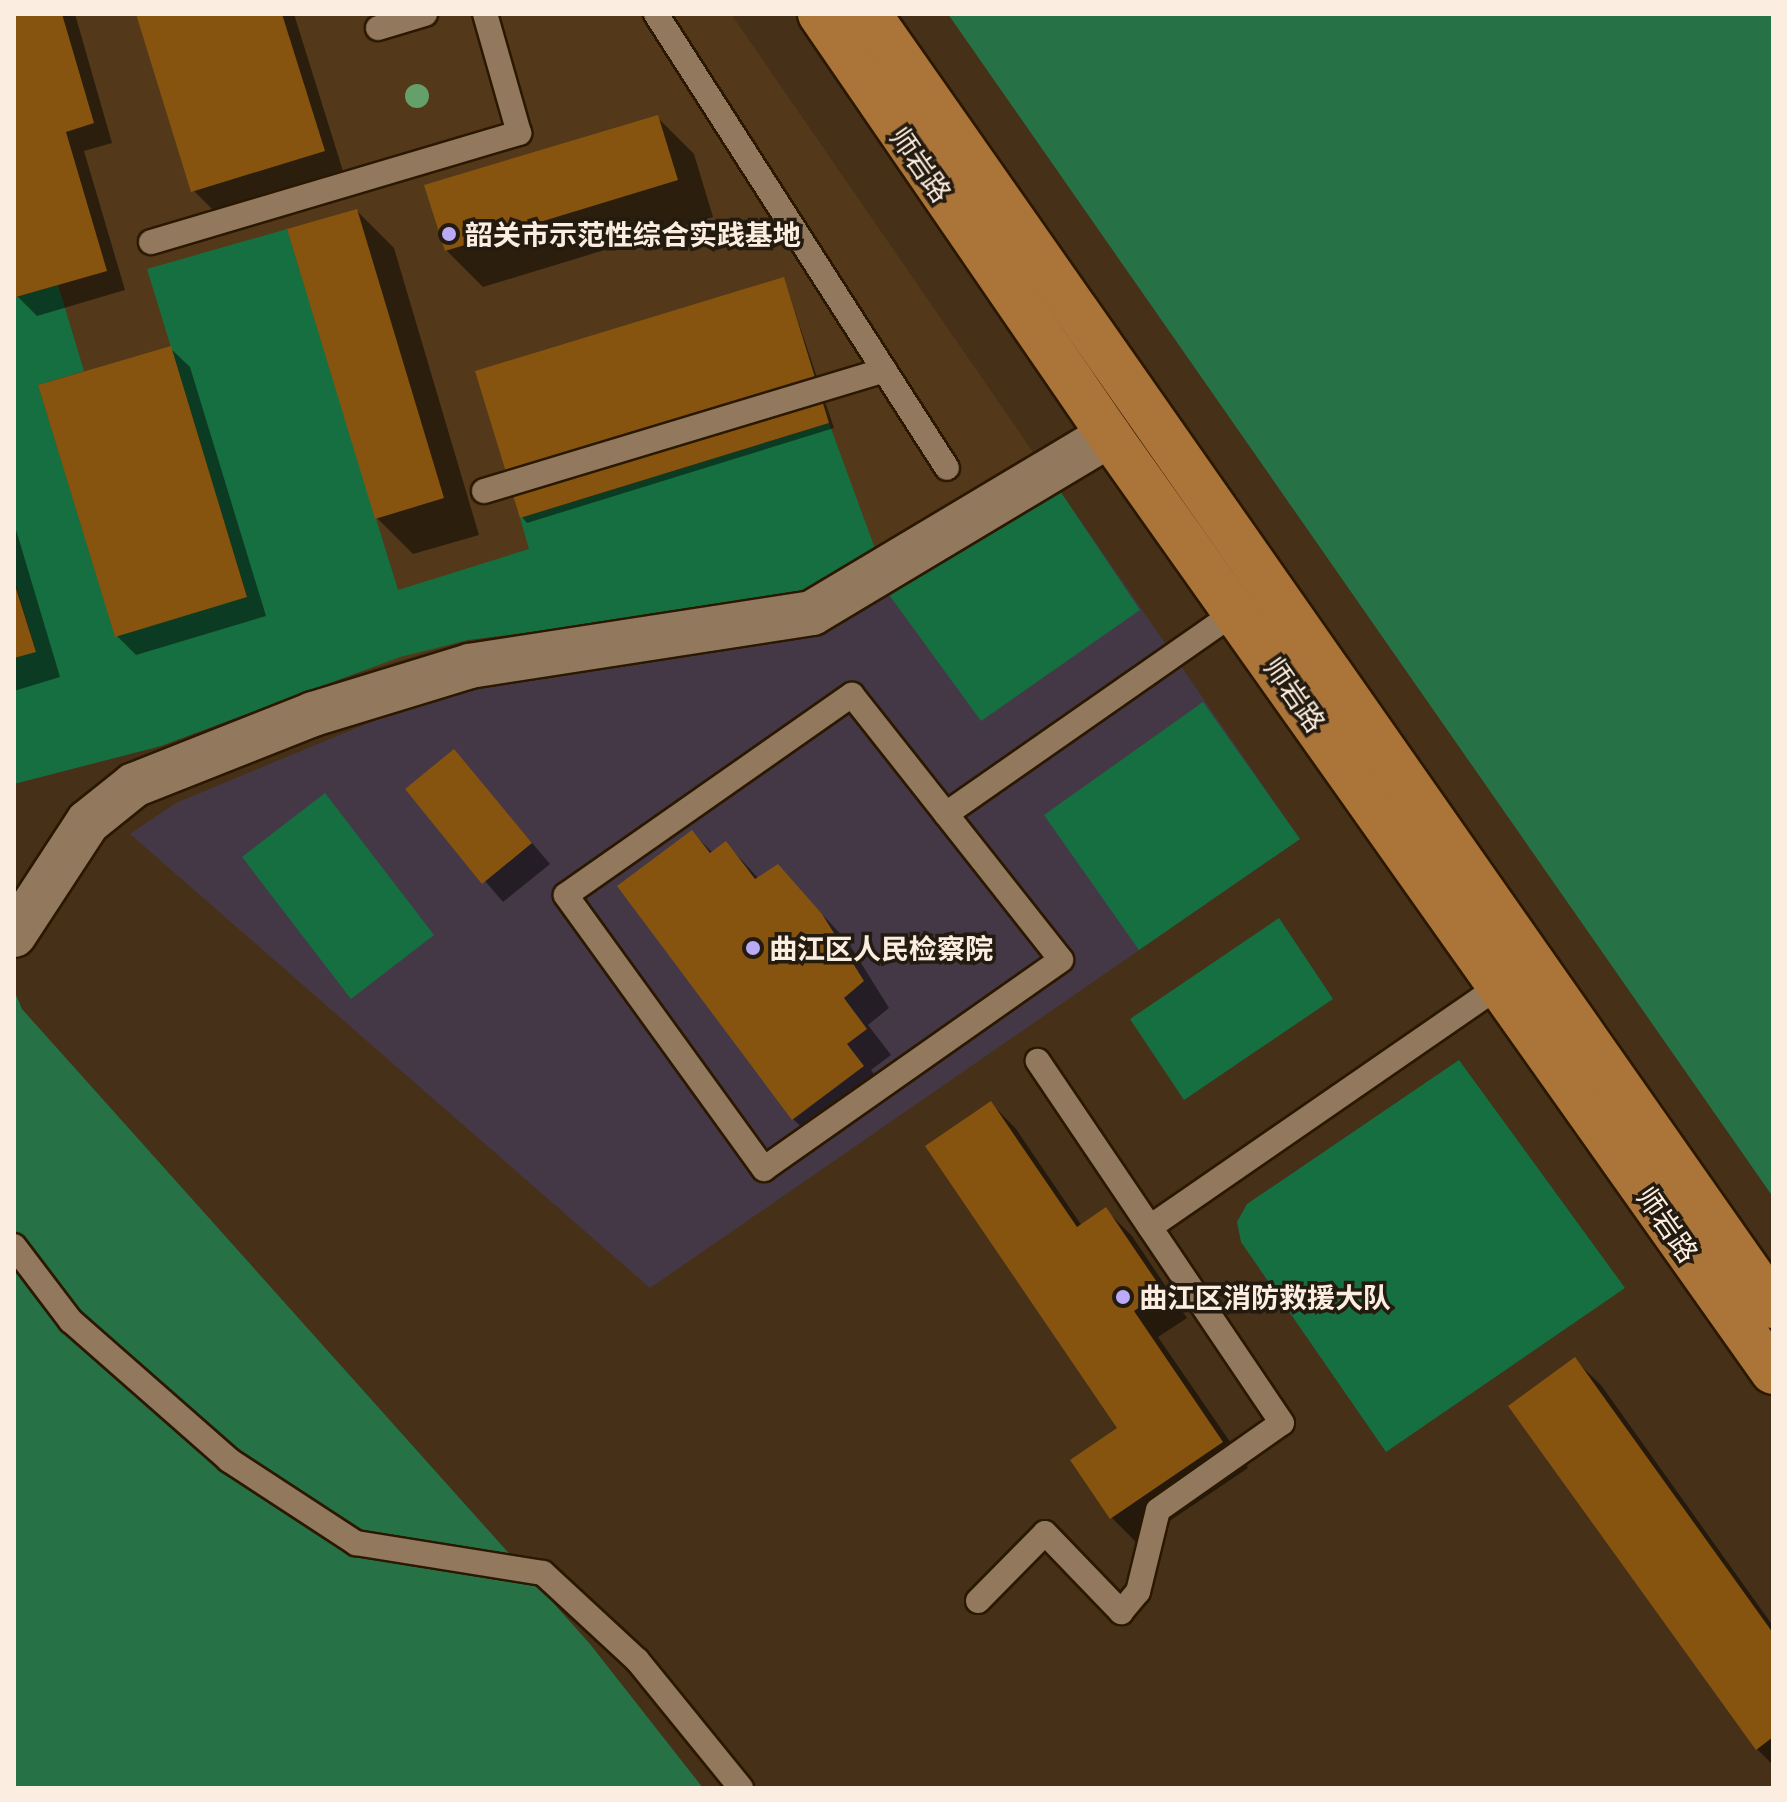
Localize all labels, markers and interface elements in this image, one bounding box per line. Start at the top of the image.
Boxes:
street label: 师岩路 [883,120,959,208]
place label: 韶关市示范性综合实践基地 [465,217,801,251]
marker: 韶关市示范性综合实践基地 [440,225,458,243]
street label: 师岩路 [1257,650,1333,738]
place label: 曲江区人民检察院 [769,931,993,965]
marker: 曲江区人民检察院 [744,939,762,957]
street label: 师岩路 [1630,1180,1706,1268]
place label: 曲江区消防救援大队 [1139,1280,1391,1314]
marker: 曲江区消防救援大队 [1114,1288,1132,1306]

